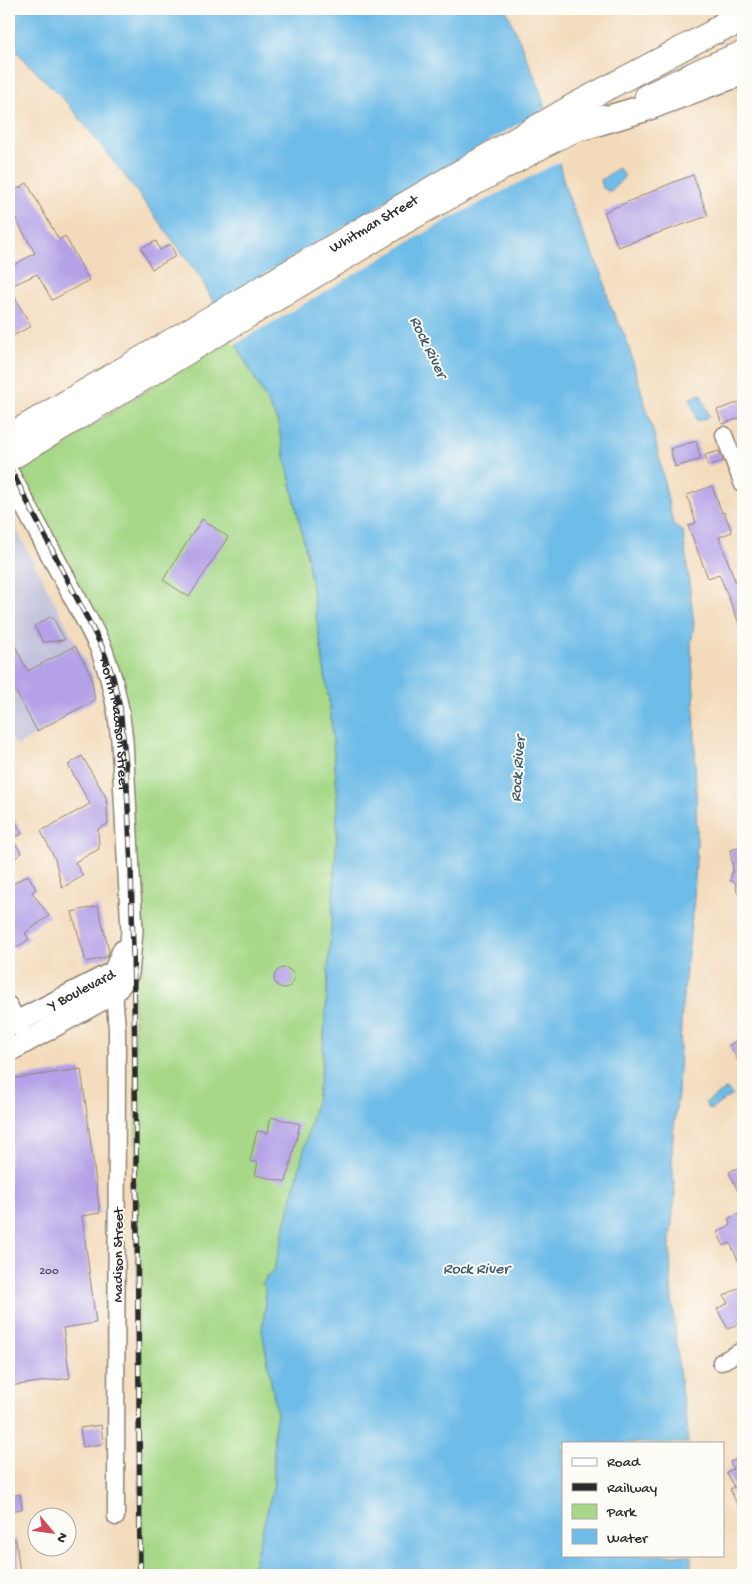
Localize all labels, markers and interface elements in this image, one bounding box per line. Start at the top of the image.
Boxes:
street label: Whitman Street [327,191,424,258]
water label: Rock River [404,314,451,384]
street label: North Madison Street [94,656,132,794]
water label: Rock River [508,732,531,803]
street label: Y Boulevard [44,965,120,1016]
street label: Madison Street [110,1206,128,1302]
water label: Rock River [443,1261,512,1280]
house number: 200 [39,1265,59,1279]
legend [562,1442,724,1556]
text: Road [607,1454,641,1472]
text: Railway [607,1480,658,1498]
text: Park [606,1504,637,1522]
north arrow [28,1506,78,1556]
text: N [52,1529,71,1545]
text: Water [607,1530,649,1548]

